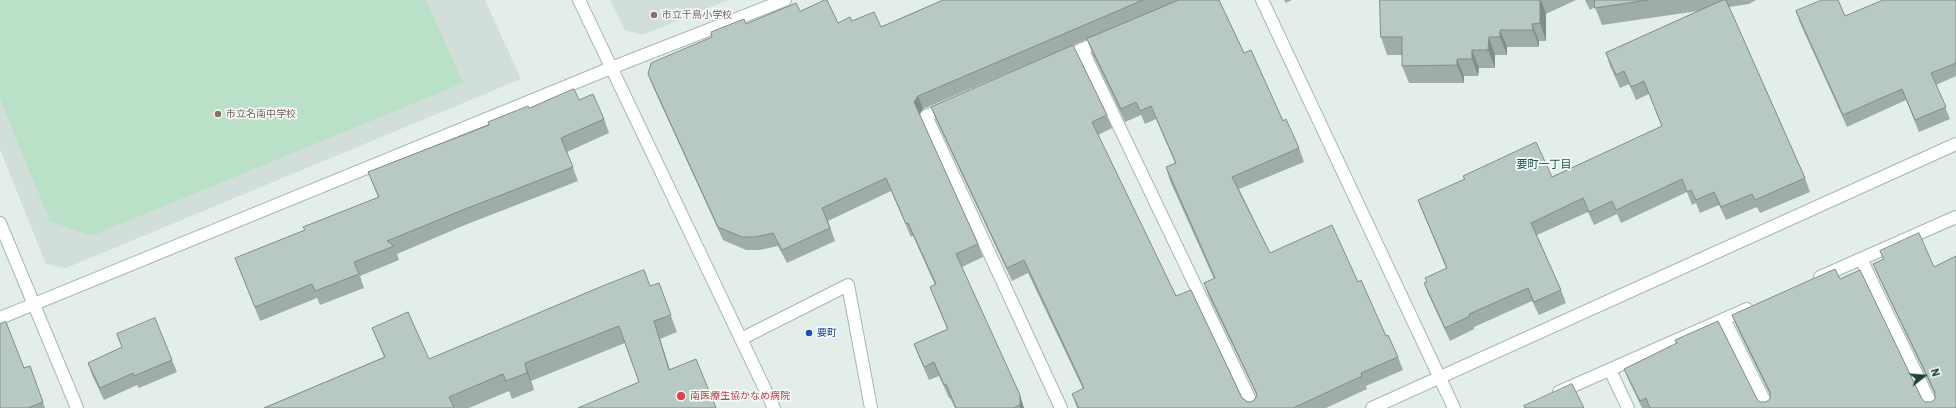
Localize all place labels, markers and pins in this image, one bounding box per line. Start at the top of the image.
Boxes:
place label: 市立千鳥小学校 [662,9,732,21]
marker: 市立千鳥小学校 [649,10,659,20]
place label: 市立名南中学校 [226,108,296,120]
marker: 市立名南中学校 [213,109,223,119]
place label: 要町 [817,327,837,339]
marker: 要町 [804,328,814,338]
marker: 南医療生協かなめ病院 [675,390,687,402]
place label: 南医療生協かなめ病院 [690,390,790,402]

